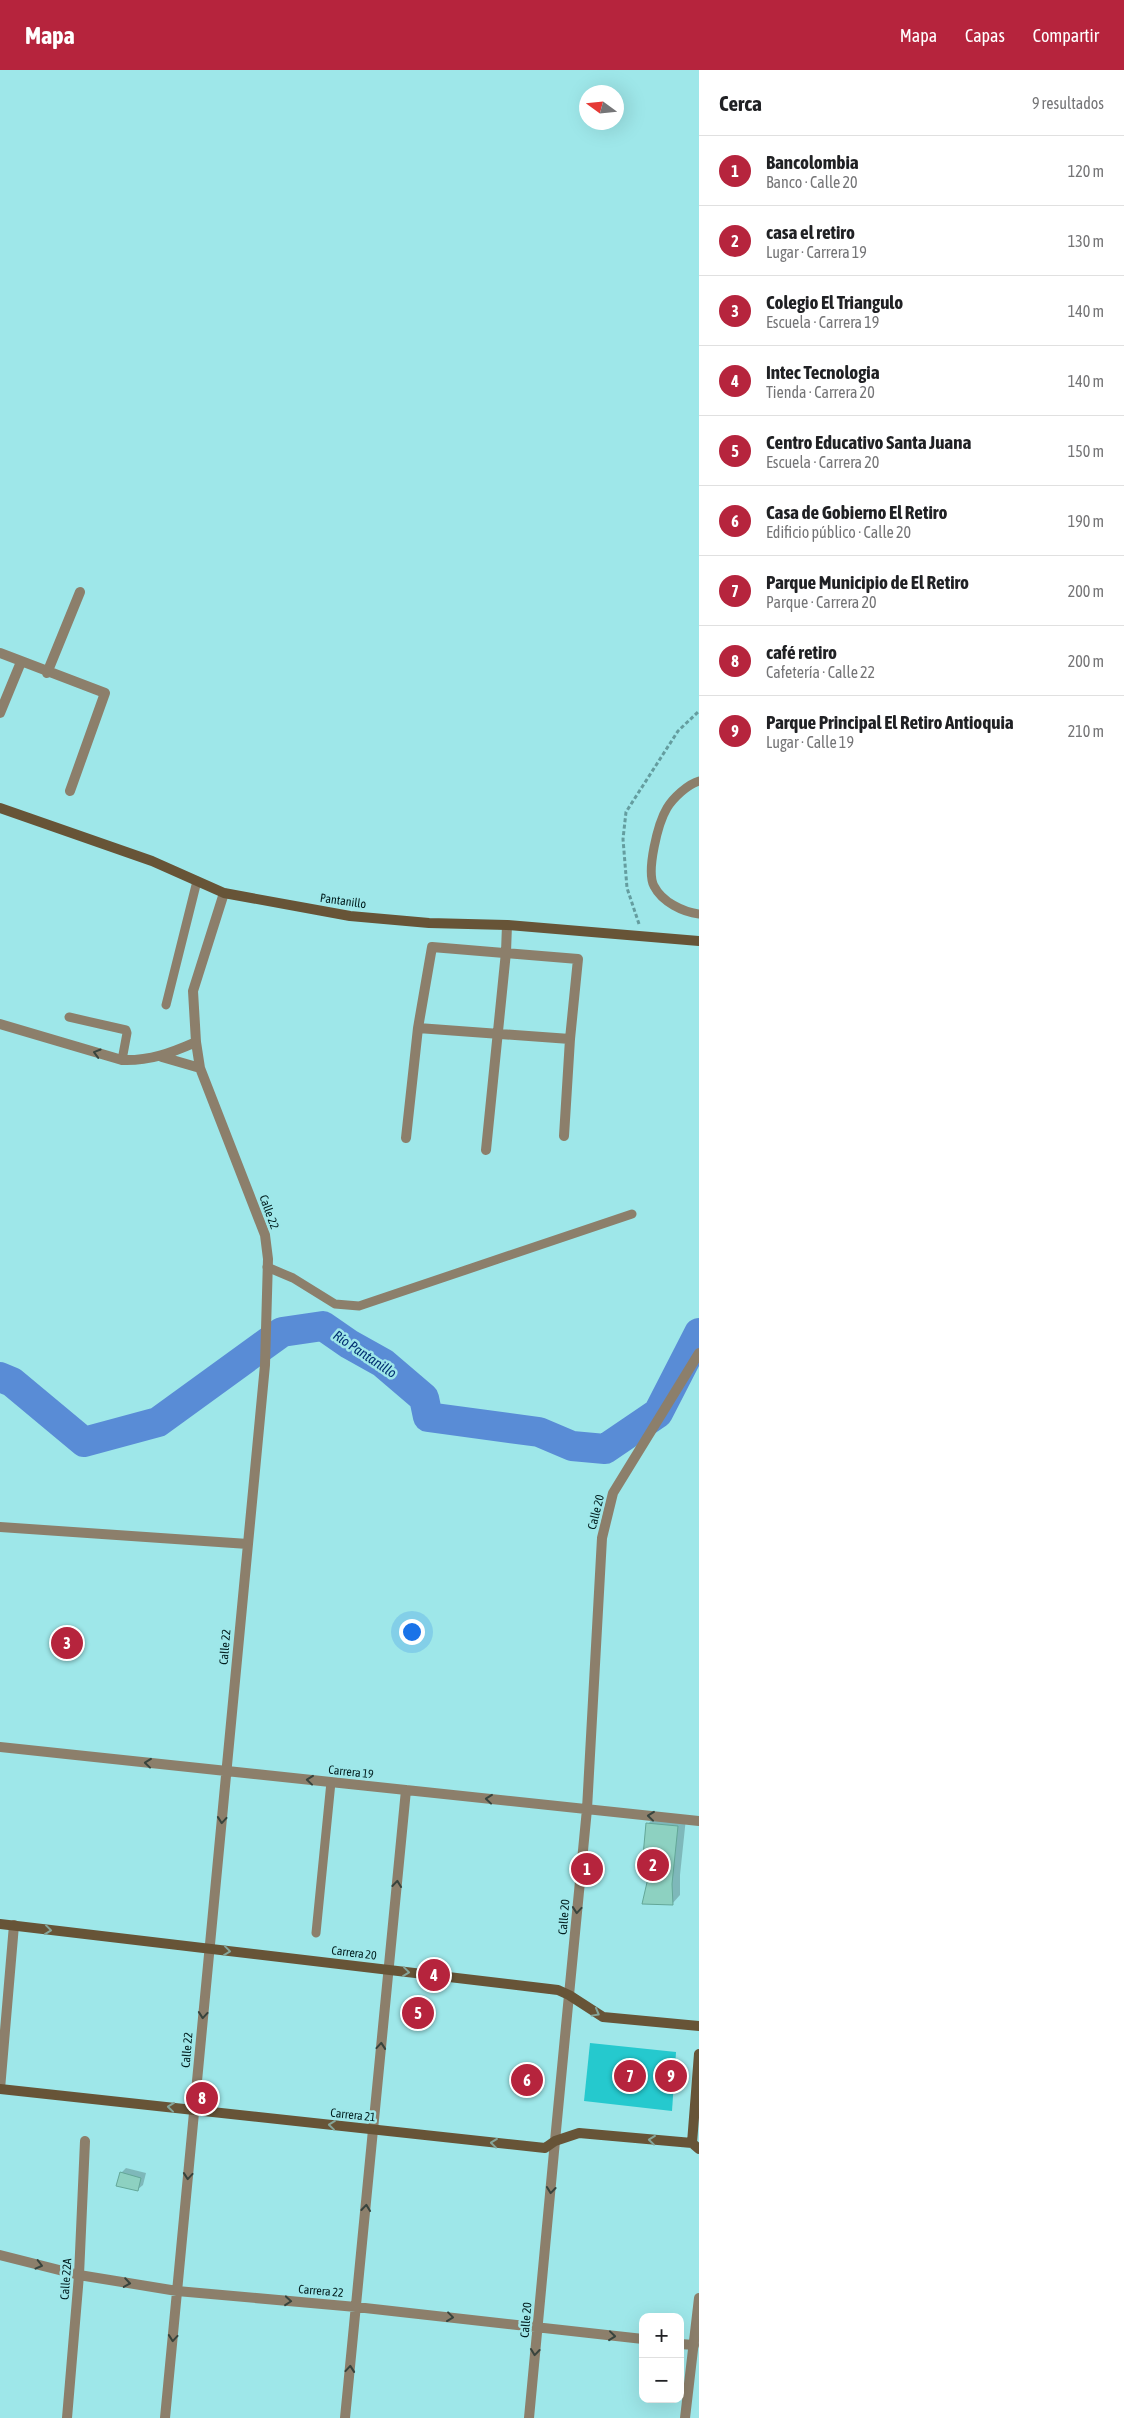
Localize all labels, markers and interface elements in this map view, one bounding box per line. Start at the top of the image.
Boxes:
text: Mapa [25,22,75,49]
text: Mapa [900,25,937,46]
text: Capas [965,25,1005,46]
text: Compartir [1033,25,1099,46]
north arrow [579,85,624,130]
text: Cerca [719,91,762,115]
text: 9 resultados [1032,94,1104,112]
text: Bancolombia [766,151,859,173]
text: 1 [731,162,739,180]
text: 120 m [1068,162,1104,180]
text: Banco · Calle 20 [766,173,858,191]
text: casa el retiro [766,221,855,243]
text: 2 [731,232,739,250]
text: 130 m [1068,232,1104,250]
text: Lugar · Carrera 19 [766,243,867,261]
text: Colegio El Triangulo [766,291,903,313]
text: 3 [731,302,739,320]
text: 140 m [1068,302,1104,320]
text: Escuela · Carrera 19 [766,313,879,331]
text: Intec Tecnologia [766,361,880,383]
text: 4 [731,372,739,390]
text: 140 m [1068,372,1104,390]
text: Tienda · Carrera 20 [766,383,875,401]
text: Centro Educativo Santa Juana [766,431,971,453]
text: 5 [731,442,739,460]
text: 150 m [1068,442,1104,460]
text: Escuela · Carrera 20 [766,453,879,471]
text: Casa de Gobierno El Retiro [766,501,947,523]
text: 6 [731,512,739,530]
text: 190 m [1068,512,1104,530]
text: Edificio público · Calle 20 [766,523,911,541]
text: Parque Municipio de El Retiro [766,571,969,593]
text: 7 [731,582,739,600]
text: 200 m [1068,582,1104,600]
text: Parque · Carrera 20 [766,593,876,611]
text: café retiro [766,641,837,663]
text: 8 [731,652,739,670]
text: 200 m [1068,652,1104,670]
text: Cafetería · Calle 22 [766,663,875,681]
text: Parque Principal El Retiro Antioquia [766,711,1014,733]
text: 9 [731,722,739,740]
text: 210 m [1068,722,1104,740]
text: Lugar · Calle 19 [766,733,854,751]
street label: Pantanillo [319,891,367,911]
one-way arrow [93,1049,102,1059]
street label: Calle 22 [256,1193,282,1231]
water label: Río Pantanillo [330,1327,400,1381]
street label: Calle 20 [585,1493,607,1531]
your location [399,1619,425,1645]
pin: 3 [51,1624,83,1662]
street label: Calle 22 [216,1629,234,1665]
one-way arrow [144,1758,152,1769]
street label: Carrera 19 [328,1763,375,1781]
one-way arrow [306,1775,314,1786]
one-way arrow [485,1794,493,1805]
one-way arrow [646,1811,654,1822]
one-way arrow [217,1816,228,1824]
pin: 2 [637,1846,669,1884]
pin: 1 [571,1850,603,1888]
one-way arrow [391,1880,402,1888]
street label: Calle 20 [555,1898,573,1935]
one-way arrow [572,1906,583,1914]
one-way arrow [45,1924,53,1935]
street label: Carrera 20 [331,1943,378,1963]
one-way arrow [223,1945,231,1956]
pin: 4 [418,1956,450,1994]
one-way arrow [402,1966,410,1977]
pin: 5 [402,1994,434,2032]
one-way arrow [590,2007,599,2017]
one-way arrow [198,2011,209,2019]
street label: Calle 22 [178,2032,196,2068]
one-way arrow [375,2042,386,2050]
pin: 7 [614,2057,646,2095]
pin: 9 [655,2057,687,2095]
pin: 6 [511,2061,543,2099]
pin: 8 [186,2079,218,2117]
one-way arrow [166,2102,174,2113]
street label: Carrera 21 [330,2106,377,2124]
one-way arrow [328,2120,336,2131]
one-way arrow [648,2134,656,2145]
one-way arrow [490,2137,498,2148]
one-way arrow [183,2173,194,2181]
one-way arrow [545,2186,556,2194]
one-way arrow [360,2203,371,2211]
street label: Calle 22A [58,2258,74,2300]
one-way arrow [35,2259,44,2270]
one-way arrow [123,2277,131,2287]
street label: Carrera 22 [298,2282,344,2300]
one-way arrow [285,2295,293,2306]
street label: Calle 20 [517,2301,535,2338]
one-way arrow [446,2311,454,2322]
map controls [639,2313,684,2403]
button: + [639,2313,684,2358]
one-way arrow [608,2330,616,2341]
one-way arrow [168,2335,179,2343]
one-way arrow [530,2348,541,2356]
button: − [639,2358,684,2403]
one-way arrow [344,2365,355,2373]

